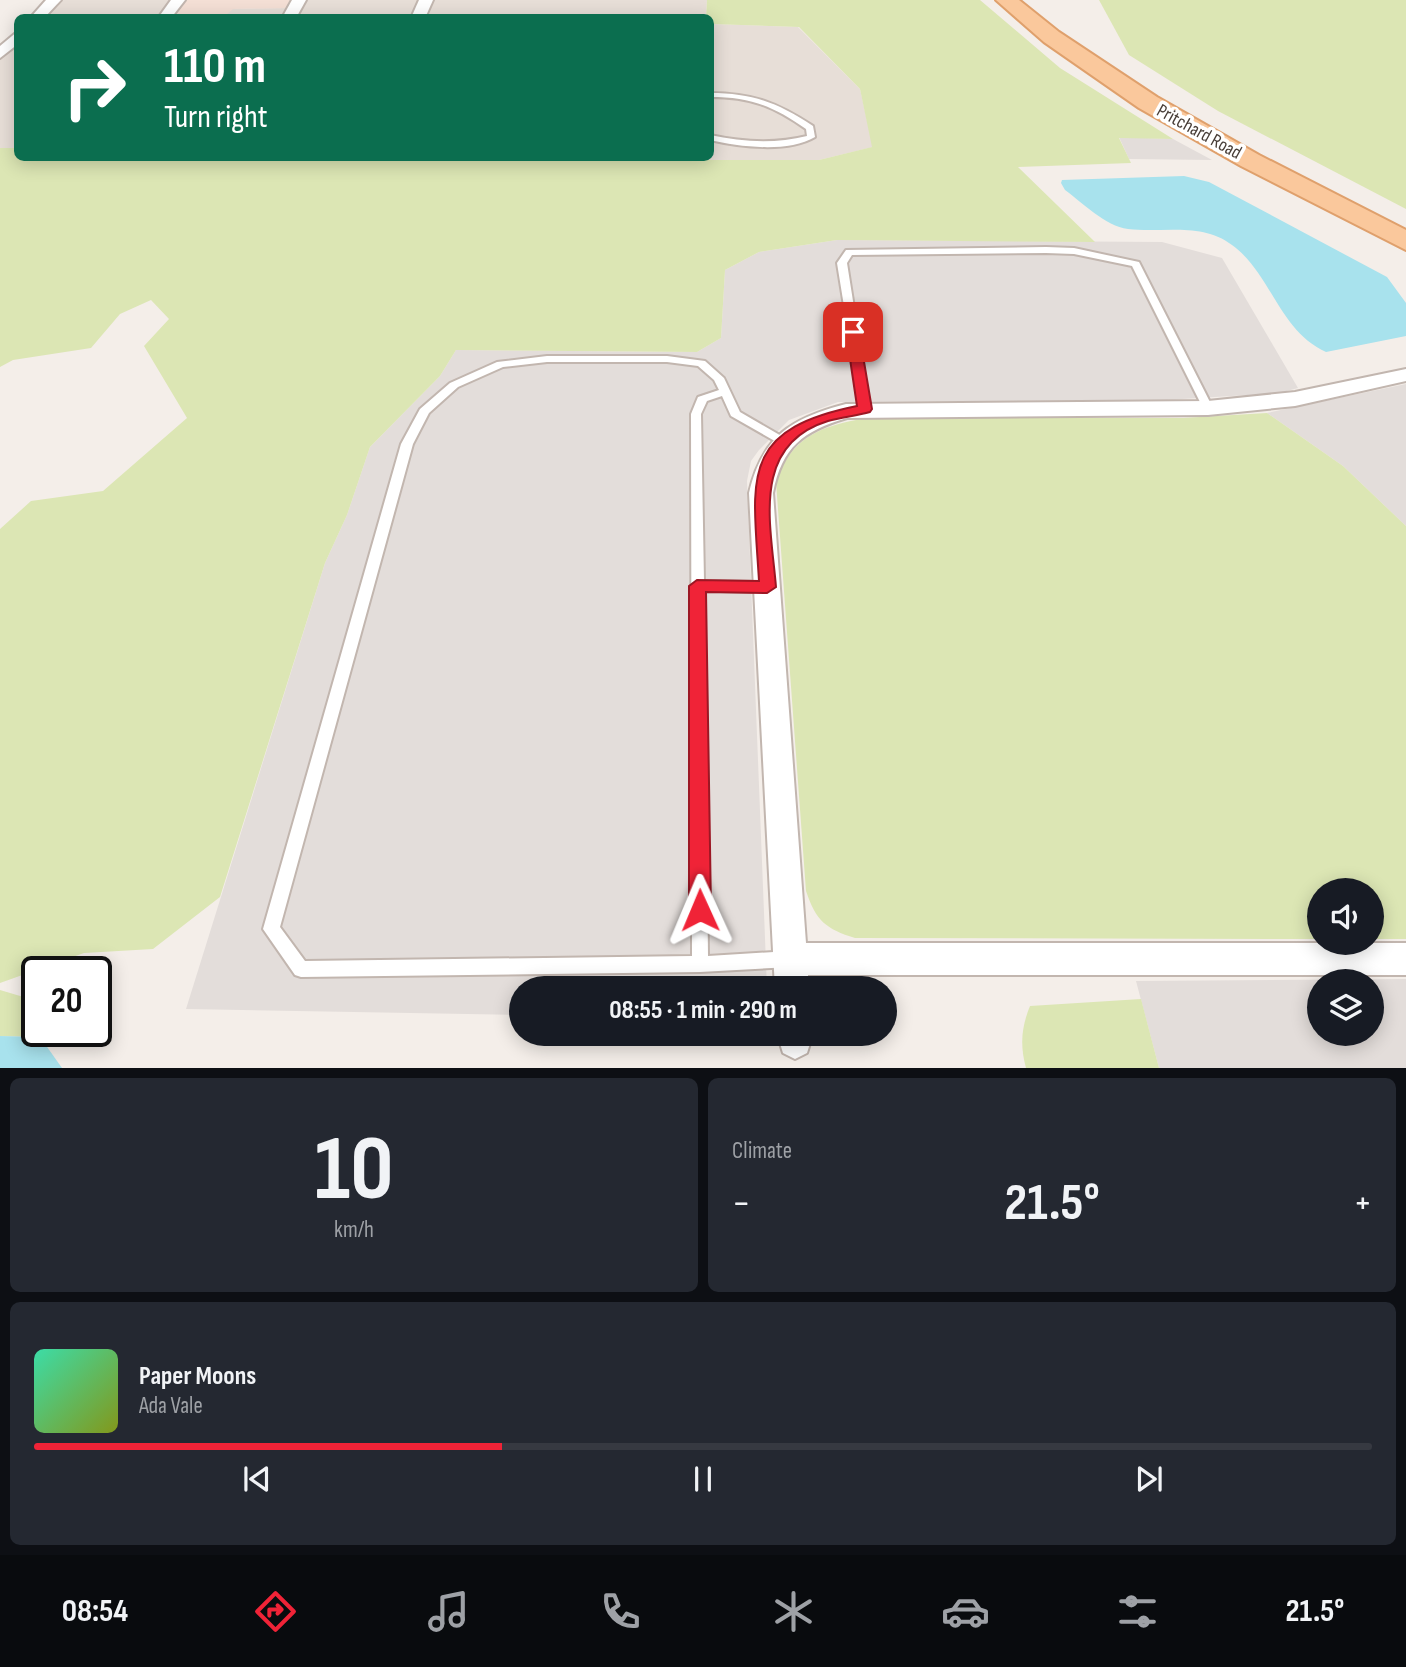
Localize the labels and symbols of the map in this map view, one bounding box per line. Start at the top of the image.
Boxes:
street label: Pritchard Road [1153,99,1245,165]
pin [823,302,883,362]
position arrow [663,873,737,947]
speed limit sign: 20 [21,956,112,1047]

